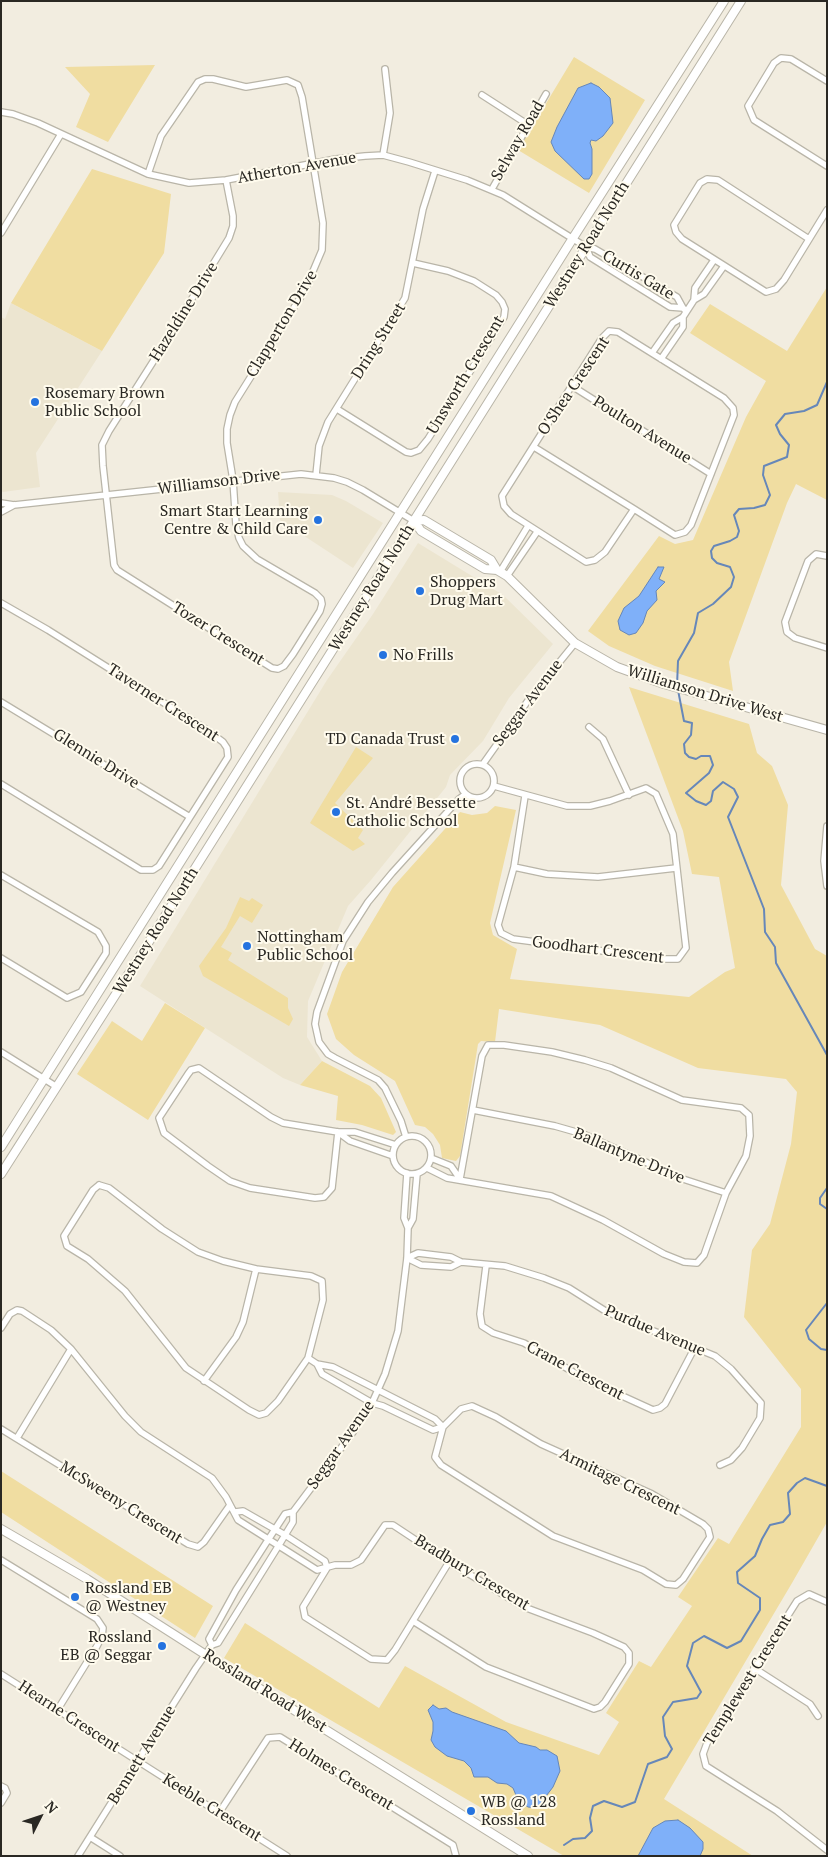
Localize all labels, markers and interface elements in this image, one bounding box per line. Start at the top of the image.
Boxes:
street label: Selway Road [487,98,549,184]
street label: Atherton Avenue [236,148,358,188]
street label: Westney Road North [540,178,634,312]
street label: Curtis Gate [599,246,677,304]
street label: Hazeldine Drive [146,259,222,365]
street label: Clapperton Drive [242,267,322,381]
street label: Dring Street [348,299,410,383]
street label: Unsworth Crescent [423,312,509,438]
street label: O'Shea Crescent [534,333,614,439]
place label: Rosemary Brown Public School [45,383,165,421]
street label: Poulton Avenue [589,392,695,468]
marker: Rosemary Brown Public School [29,396,41,408]
street label: Williamson Drive [157,465,281,499]
place label: Smart Start Learning Centre & Child Care [160,501,308,539]
marker: Smart Start Learning Centre & Child Care [312,514,324,526]
street label: Westney Road North [325,521,419,655]
place label: Shoppers Drug Mart [430,572,503,610]
marker: Shoppers Drug Mart [414,585,426,597]
street label: Tozer Crescent [168,598,268,670]
place label: No Frills [393,645,454,665]
marker: No Frills [377,649,389,661]
street label: Seggar Avenue [489,656,567,750]
street label: Taverner Crescent [104,660,222,746]
street label: Williamson Drive West [625,661,785,727]
street label: Glennie Drive [49,725,143,793]
place label: TD Canada Trust [325,729,445,749]
marker: TD Canada Trust [449,733,461,745]
place label: St. André Bessette Catholic School [346,793,476,831]
marker: St. André Bessette Catholic School [330,806,342,818]
street label: Westney Road North [109,864,203,998]
place label: Nottingham Public School [257,927,353,965]
street label: Goodhart Crescent [531,932,665,968]
marker: Nottingham Public School [241,940,253,952]
street label: Ballantyne Drive [571,1124,687,1188]
street label: Purdue Avenue [602,1301,708,1361]
street label: Crane Crescent [523,1337,627,1405]
street label: Seggar Avenue [303,1397,379,1493]
street label: Armitage Crescent [556,1444,684,1520]
street label: McSweeny Crescent [56,1457,186,1549]
street label: Bradbury Crescent [411,1531,533,1615]
place label: Rossland EB @ Westney [85,1578,172,1616]
marker: Rossland EB @ Westney [69,1591,81,1603]
street label: Templewest Crescent [700,1611,796,1749]
place label: Rossland EB @ Seggar [60,1627,152,1665]
marker: Rossland EB @ Seggar [156,1640,168,1652]
street label: Rossland Road West [200,1645,330,1737]
street label: Hearne Crescent [15,1677,123,1757]
street label: Bennett Avenue [104,1702,180,1808]
street label: Holmes Crescent [285,1735,397,1815]
street label: Keeble Crescent [159,1770,265,1846]
north arrow [15,1792,65,1842]
place label: WB @ 128 Rossland [481,1792,556,1830]
text: N [41,1797,62,1817]
marker: WB @ 128 Rossland [465,1805,477,1817]

